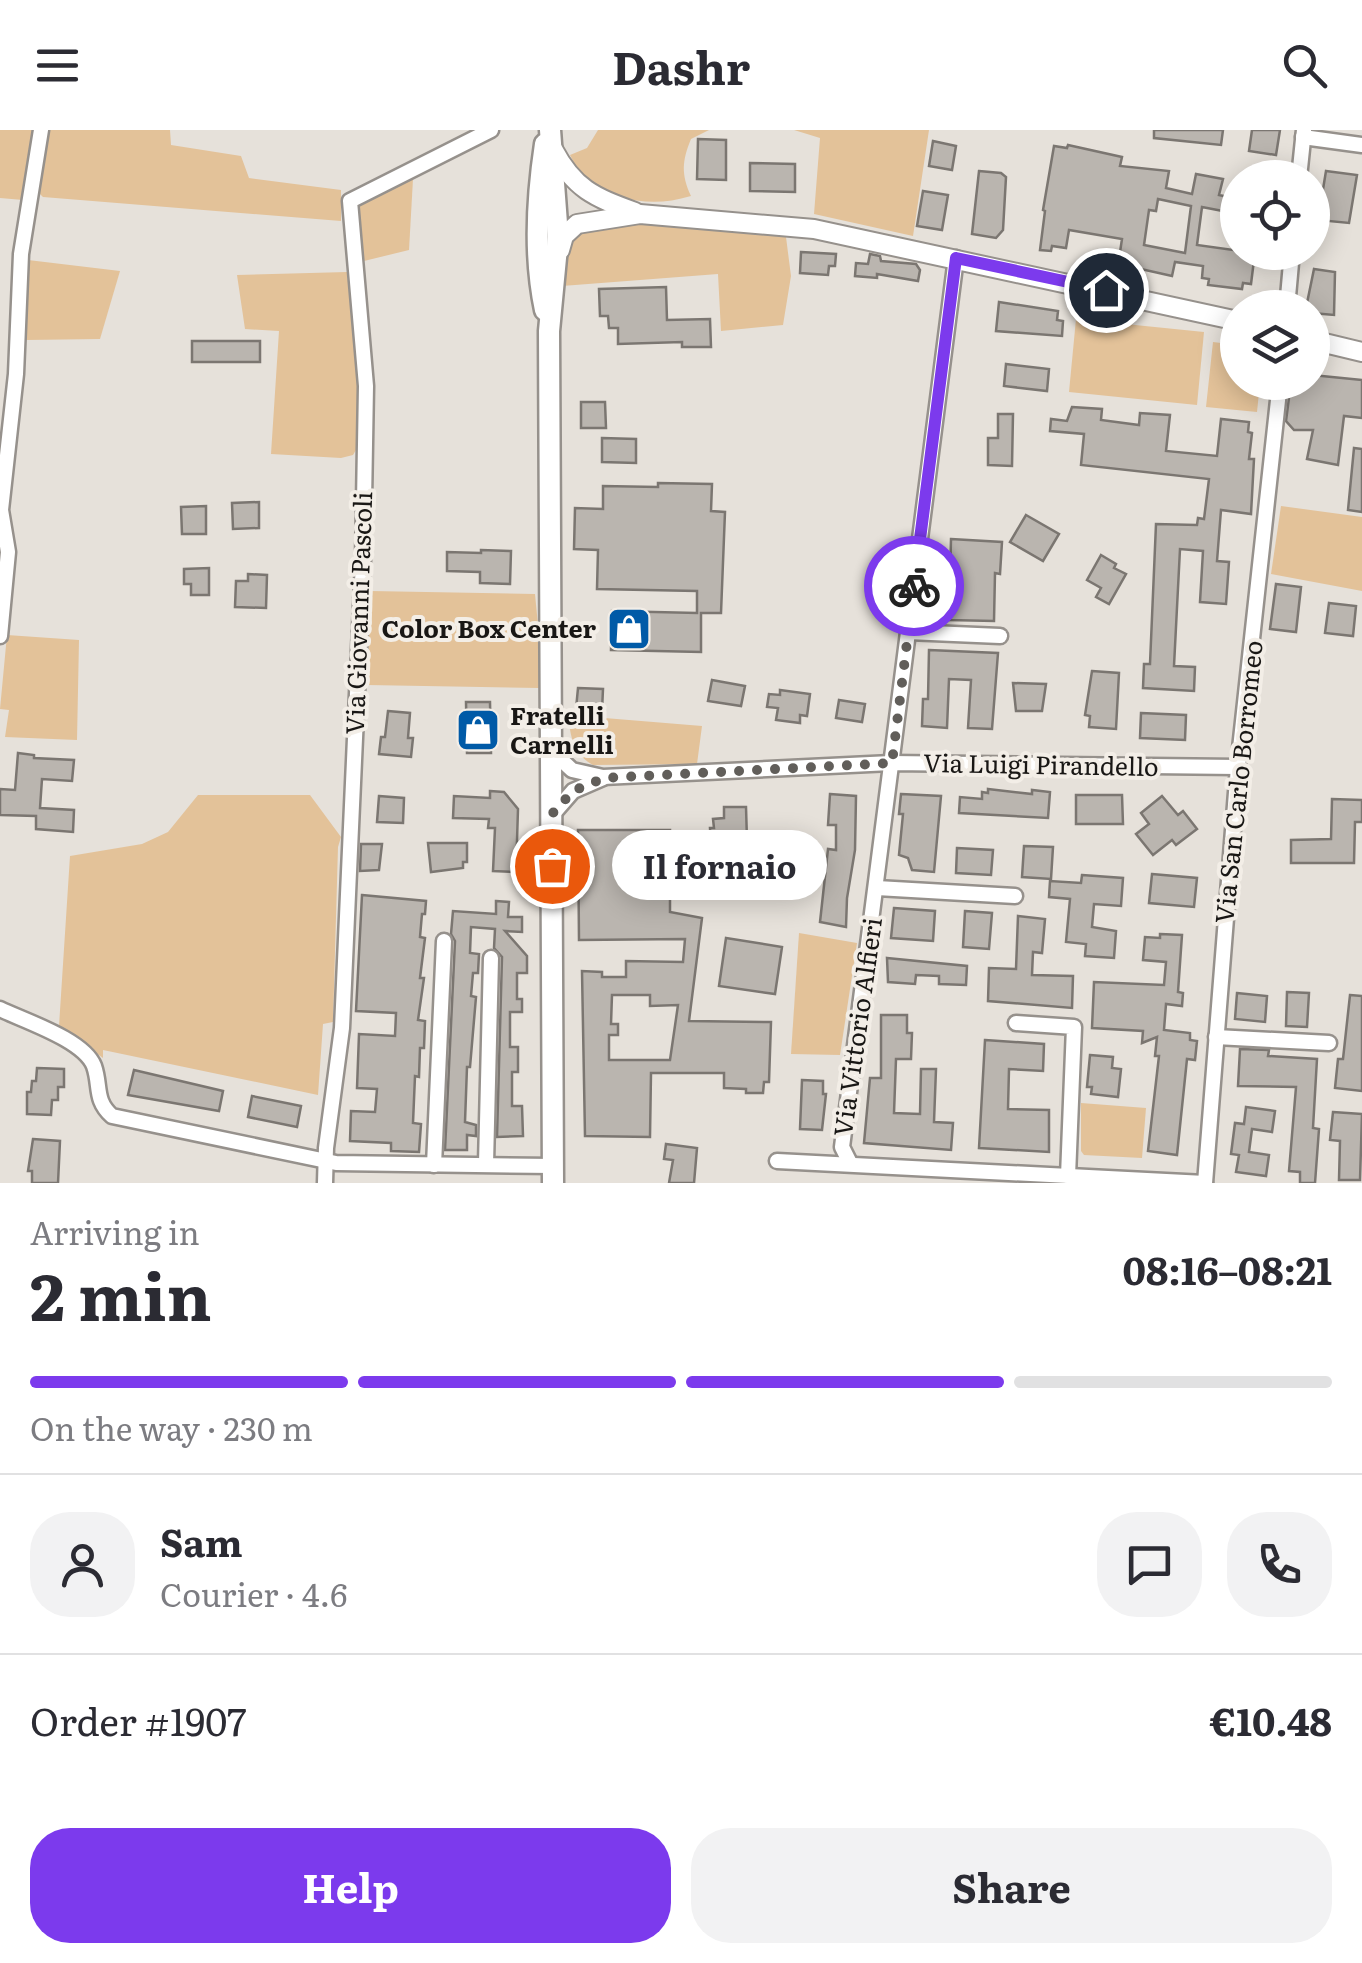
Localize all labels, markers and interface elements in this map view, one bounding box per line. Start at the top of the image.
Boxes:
text: Dashr [612,32,750,99]
icon: menu [30,38,85,93]
icon: search [1277,38,1332,93]
map controls [1220,160,1330,400]
button: locate [1220,160,1330,270]
pin [1064,248,1149,333]
icon: home [1079,263,1134,318]
button: layers [1220,290,1330,400]
street label: Via Giovanni Pascoli [335,491,380,735]
courier [864,536,964,636]
icon: bike [887,559,942,614]
shop icon: Color Box Center [606,606,652,652]
place label: Color Box Center [381,609,596,646]
street label: Via San Carlo Borromeo [1204,639,1271,925]
place label: Fratelli Carnelli [510,696,614,762]
shop icon: Fratelli Carnelli [455,707,501,753]
street label: Via Luigi Pirandello [923,743,1159,784]
pin [510,824,595,909]
callout: Il fornaio [612,831,827,901]
icon: bag [525,839,580,894]
text: Il fornaio [643,841,796,889]
street label: Via Vittorio Alfieri [823,915,890,1139]
text: Arriving in [30,1207,200,1255]
text: 08:16–08:21 [1123,1240,1332,1297]
text: 2 min [30,1244,212,1341]
text: On the way · 230 m [30,1403,313,1451]
button: person [30,1512,135,1617]
text: Sam [160,1512,243,1569]
button: chat [1097,1512,1202,1617]
button: phone [1227,1512,1332,1617]
text: Courier · 4.6 [160,1569,347,1617]
text: Order #1907 [30,1691,246,1748]
text: €10.48 [1210,1691,1332,1748]
button: Help [30,1828,671,1943]
button: Share [691,1828,1332,1943]

